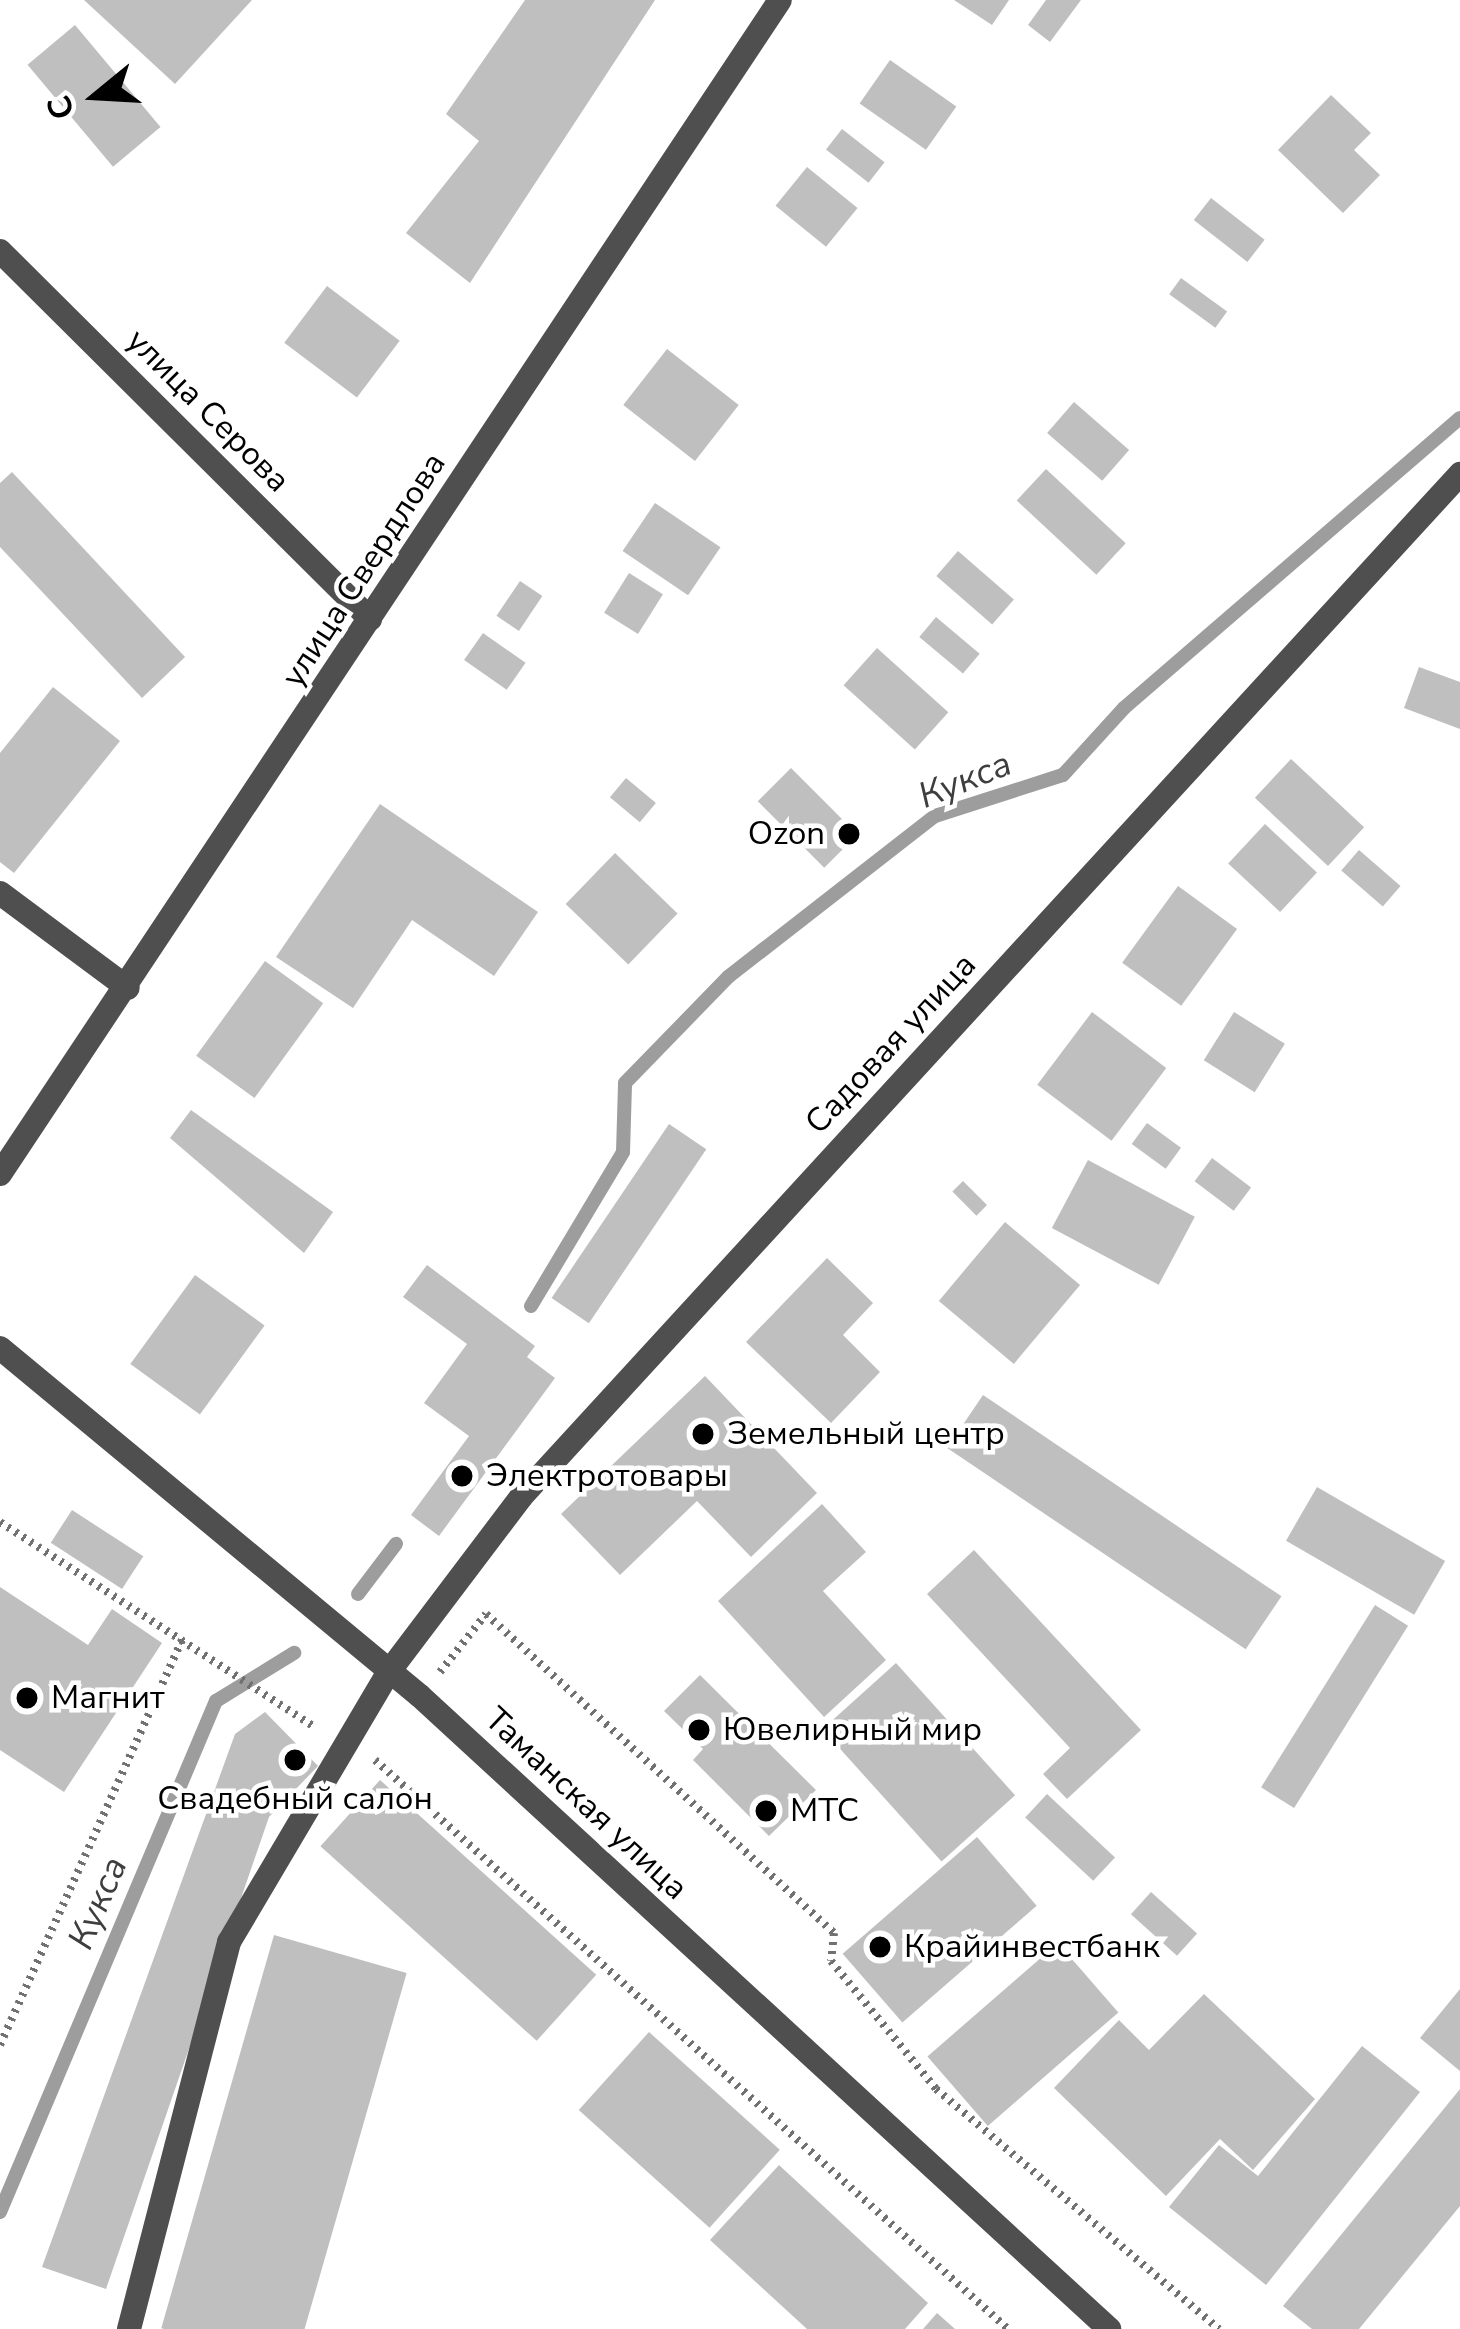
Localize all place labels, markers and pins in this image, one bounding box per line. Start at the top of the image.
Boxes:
place label: Ozon [748,814,825,854]
marker: Ozon [836,821,862,847]
place label: Земельный центр [727,1414,1005,1454]
marker: Земельный центр [690,1421,716,1447]
place label: Электротовары [486,1456,728,1496]
marker: Электротовары [449,1463,475,1489]
place label: Магнит [51,1678,165,1718]
marker: Магнит [14,1685,40,1711]
place label: Ювелирный мир [723,1710,982,1750]
marker: Ювелирный мир [686,1717,712,1743]
marker: Свадебный салон [282,1747,308,1773]
place label: Свадебный салон [157,1779,433,1819]
place label: МТС [790,1791,859,1831]
marker: МТС [753,1798,779,1824]
place label: Крайинвестбанк [904,1927,1160,1967]
marker: Крайинвестбанк [867,1934,893,1960]

